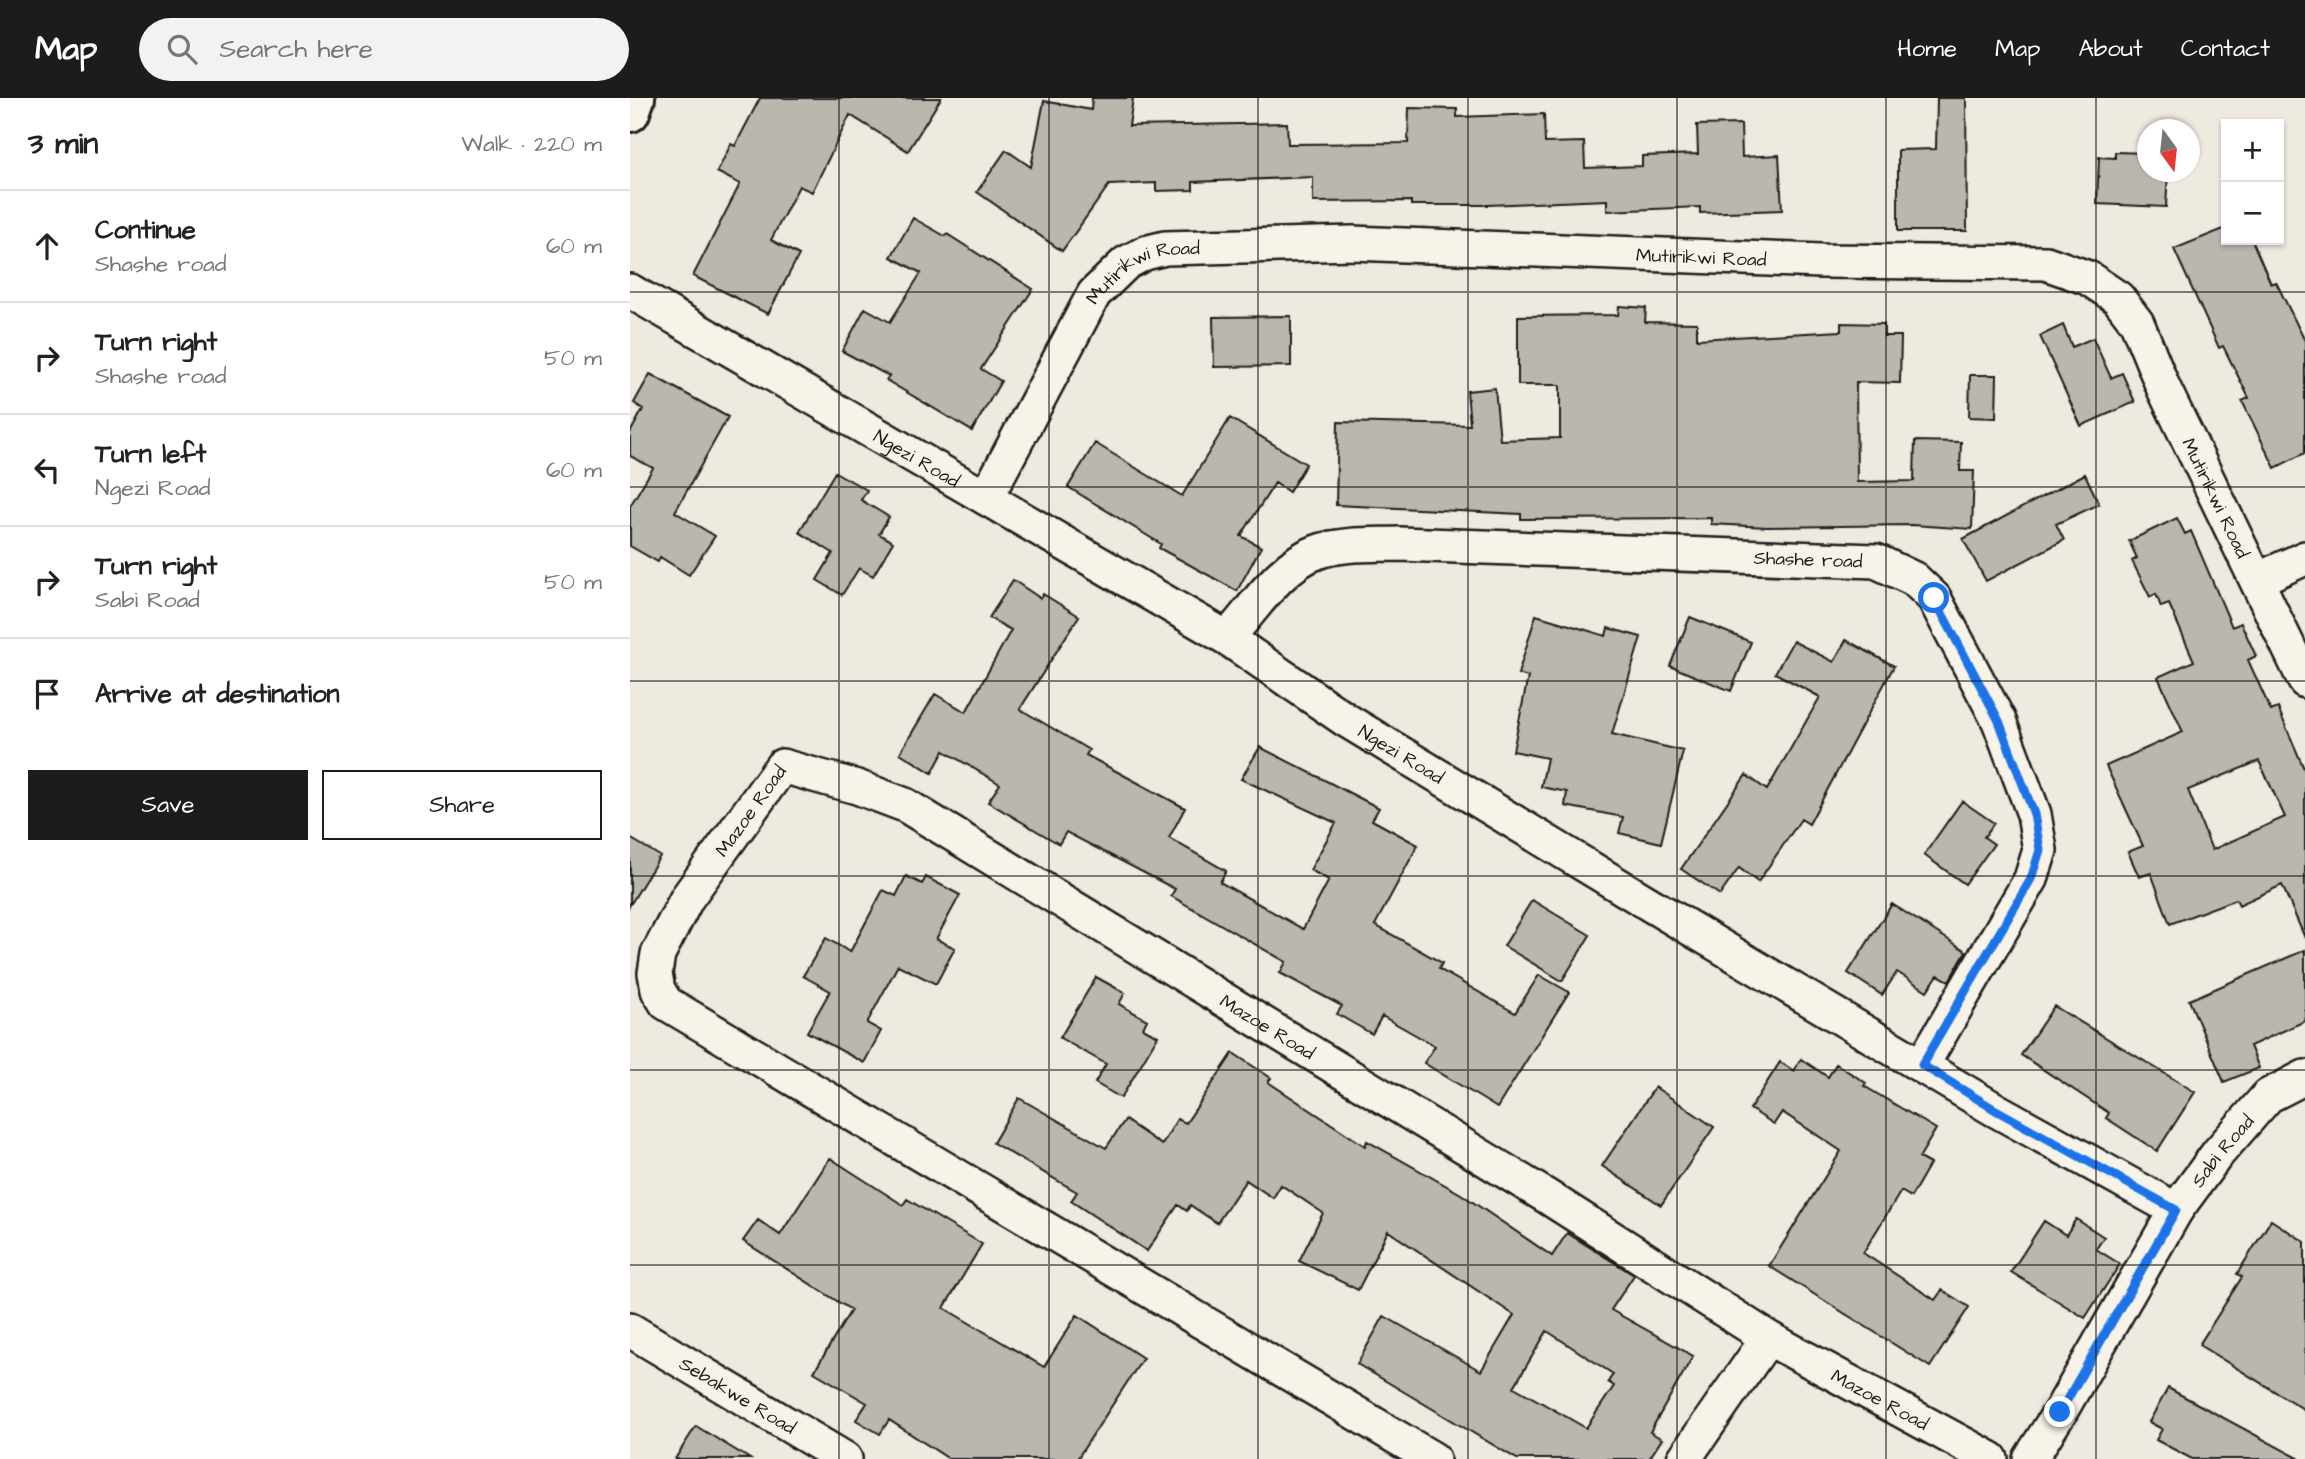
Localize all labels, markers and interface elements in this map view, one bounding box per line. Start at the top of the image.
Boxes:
search box [139,18,629,81]
text: Map [35,26,97,72]
icon: search [163,30,201,68]
text: Search here [219,31,373,67]
text: Home [1897,32,1957,66]
text: Map [1995,32,2040,66]
text: About [2078,32,2143,66]
text: Contact [2181,32,2270,66]
north arrow [2137,119,2200,182]
map controls [2221,119,2284,245]
button: + [2221,119,2284,182]
text: 3 min [28,123,98,165]
text: Walk · 220 m [461,128,602,160]
button: − [2221,182,2284,245]
text: Continue [95,212,196,248]
icon: ahead [28,227,66,265]
text: 60 m [546,230,602,262]
street label: Mutirikwi Road [1079,235,1200,309]
street label: Mutirikwi Road [1635,242,1767,274]
text: Shashe road [95,248,227,280]
text: Turn right [95,324,217,360]
icon: right [28,339,66,377]
text: 50 m [544,342,602,374]
text: Shashe road [95,360,227,392]
street label: Ngezi Road [868,423,965,495]
street label: Mutirikwi Road [2175,434,2256,563]
text: Turn left [95,436,206,472]
icon: left [28,451,66,489]
text: 60 m [546,454,602,486]
text: Ngezi Road [95,472,211,504]
street label: Shashe road [1753,545,1863,576]
text: Turn right [95,548,217,584]
icon: right [28,563,66,601]
text: 50 m [544,566,602,598]
route start [1918,582,1949,613]
text: Sabi Road [95,584,200,616]
icon: arrive [28,675,66,713]
text: Arrive at destination [95,676,340,712]
street label: Ngezi Road [1353,719,1449,791]
street label: Mazoe Road [709,760,794,863]
button: Save [28,770,308,840]
button: Share [322,770,602,840]
street label: Mazoe Road [1214,988,1320,1067]
street label: Sabi Road [2185,1109,2261,1193]
street label: Sebakwe Road [674,1351,801,1442]
street label: Mazoe Road [1826,1363,1933,1438]
route end [2044,1396,2075,1427]

